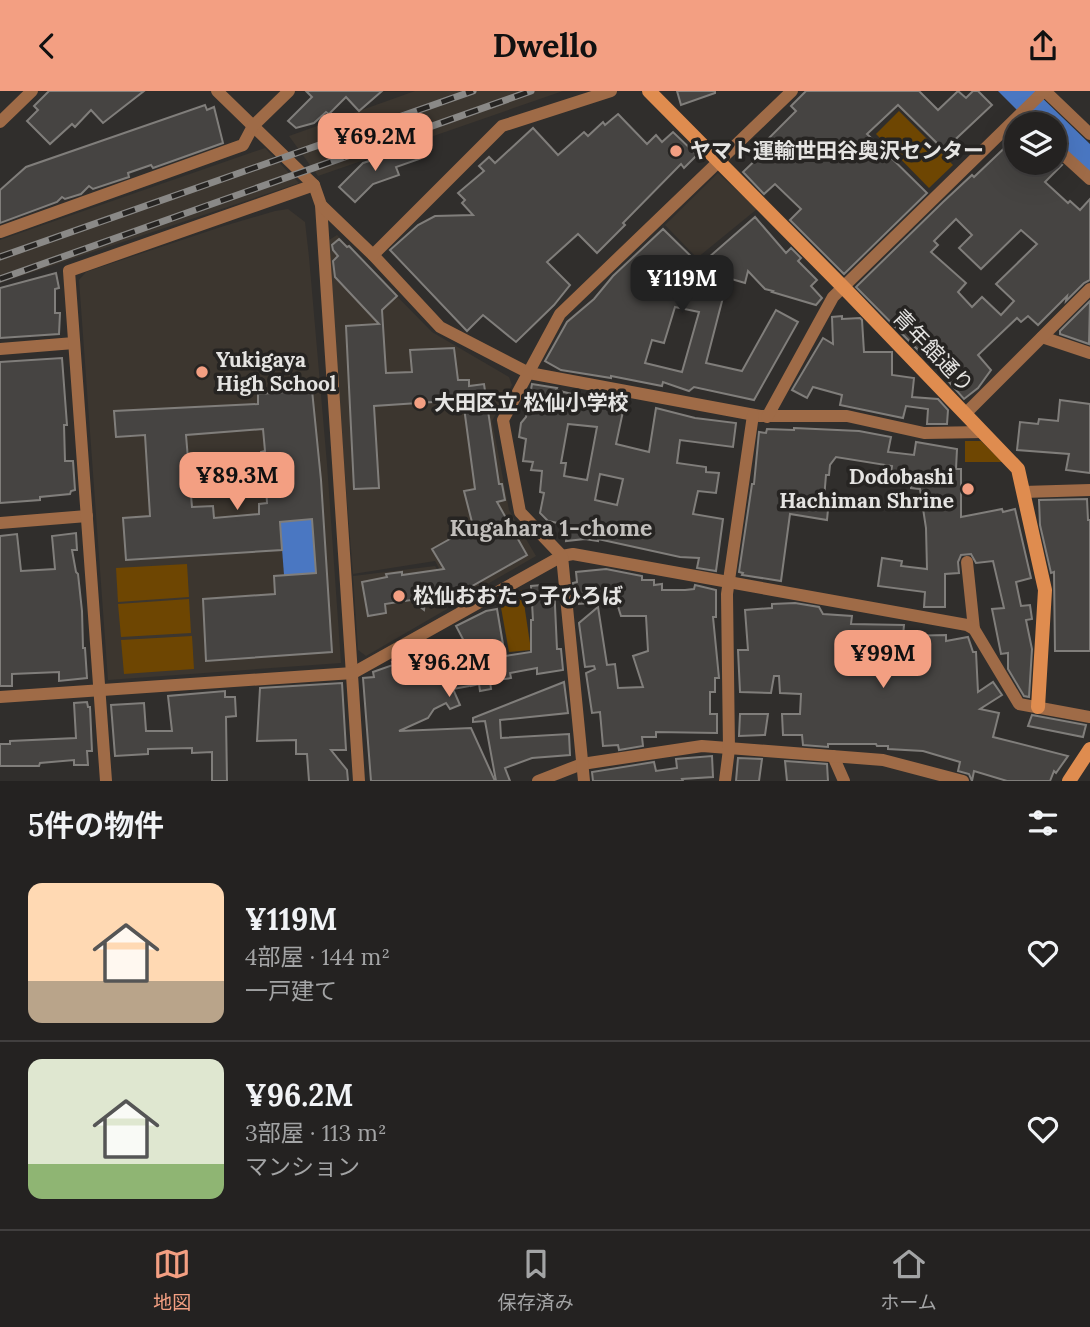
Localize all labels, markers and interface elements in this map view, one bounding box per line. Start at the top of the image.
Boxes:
text: Dwello [492,25,598,66]
icon: back [28,27,66,65]
icon: share [1024,27,1062,65]
map controls [1004,112,1067,175]
button: layers [1004,112,1067,175]
pin: ¥69.2M [318,113,432,173]
text: ¥69.2M [334,121,416,150]
place label: ヤマト運輸世田谷奥沢センター [690,137,984,164]
marker: ヤマト運輸世田谷奥沢センター [668,143,684,159]
pin: ¥119M [633,255,731,315]
text: ¥119M [647,263,717,292]
street label: 青年館通り [887,304,980,398]
place label: Yukigaya High School [216,346,337,397]
marker: Yukigaya High School [194,364,210,380]
place label: 大田区立 松仙小学校 [434,389,629,416]
marker: 大田区立 松仙小学校 [412,395,428,411]
pin: ¥89.3M [180,453,294,512]
text: ¥89.3M [195,460,279,489]
place label: Dodobashi Hachiman Shrine [779,463,954,514]
marker: Dodobashi Hachiman Shrine [960,481,976,497]
district label: Kugahara 1-chome [450,513,652,542]
place label: 松仙おおたっ子ひろば [413,582,623,609]
marker: 松仙おおたっ子ひろば [391,588,407,604]
pin: ¥99M [842,631,924,690]
text: ¥99M [850,638,916,667]
pin: ¥96.2M [392,639,506,699]
text: ¥96.2M [407,647,491,676]
icon: filters [1024,804,1062,842]
text: 5件の物件 [28,806,164,844]
text: ¥119M [245,900,337,938]
icon: home [84,911,168,995]
icon: heart [1024,934,1062,972]
text: 4部屋 · 144 m² [245,942,390,971]
text: 一戸建て [245,976,337,1005]
text: ¥96.2M [245,1076,353,1114]
icon: home [84,1087,168,1171]
icon: heart [1024,1110,1062,1148]
text: 3部屋 · 113 m² [245,1118,387,1147]
text: マンション [245,1152,360,1181]
tab: 地図 [153,1245,191,1314]
tab: 保存済み [498,1245,574,1314]
tab: ホーム [880,1245,937,1314]

